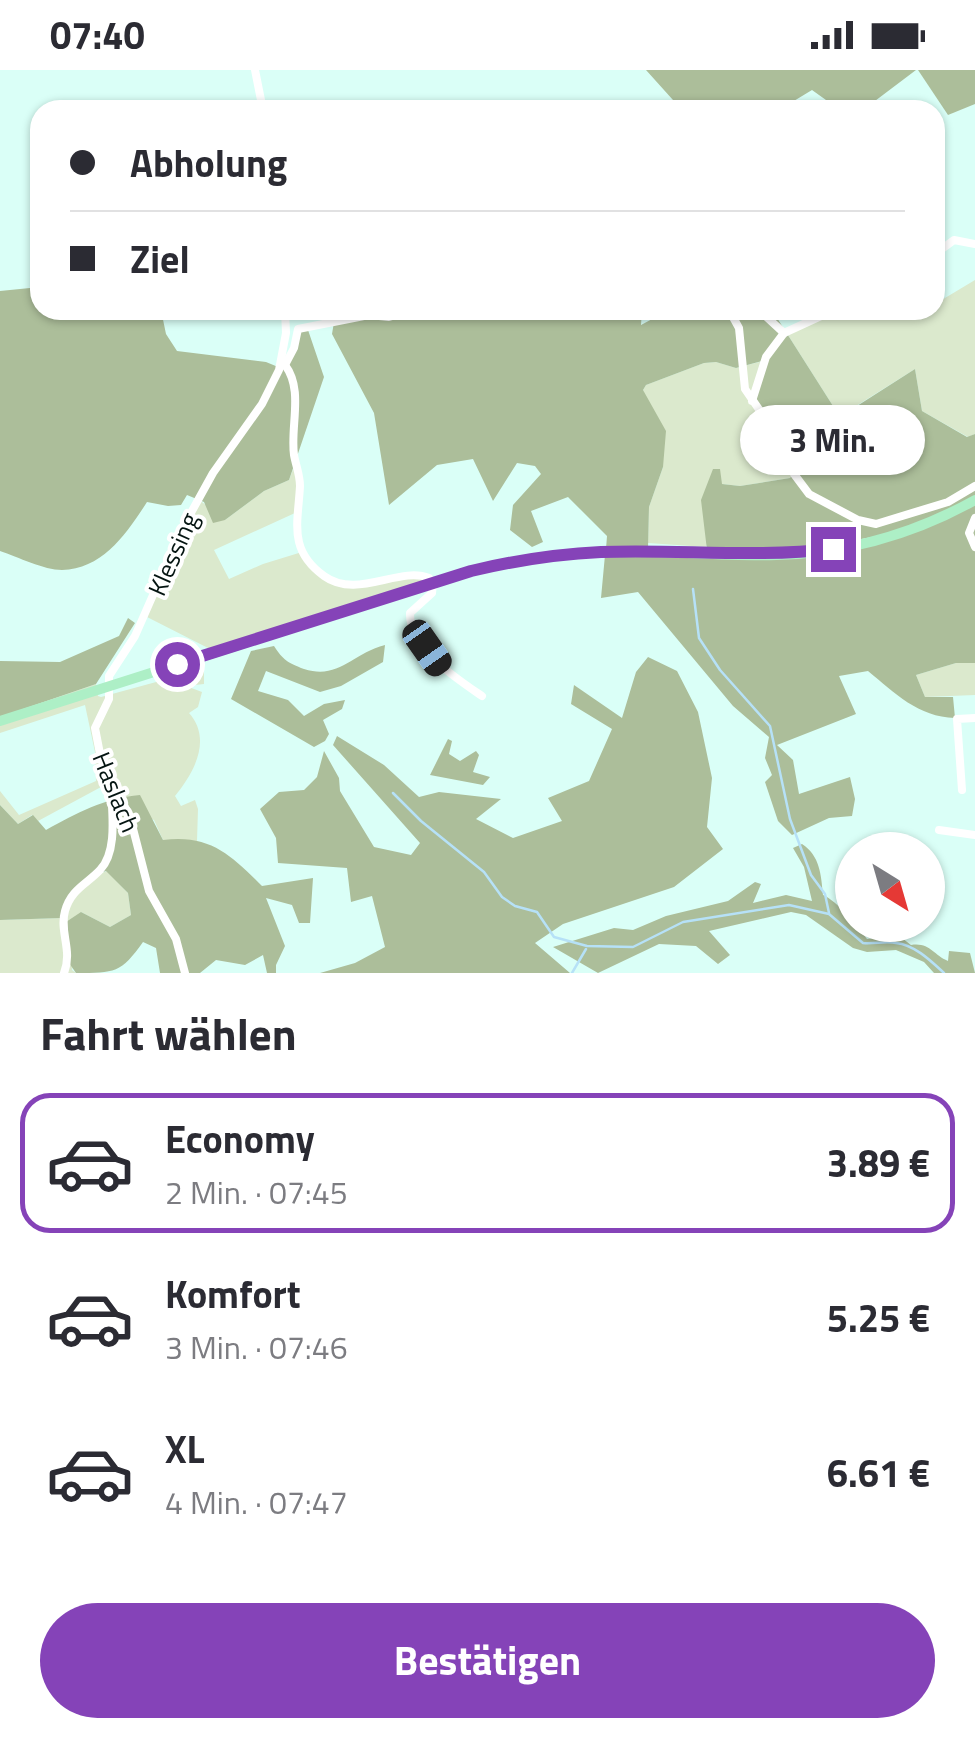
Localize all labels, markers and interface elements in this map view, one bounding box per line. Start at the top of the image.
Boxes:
text: 07:40 [50,6,145,64]
text: Abholung [130,134,287,192]
text: Ziel [130,230,190,288]
callout: 3 Min. [740,404,926,474]
text: 3 Min. [789,416,876,464]
street label: Klessing [138,506,208,602]
route end [811,527,856,572]
car [398,615,456,681]
route start [155,642,200,687]
street label: Haslach [83,746,149,838]
north arrow [835,832,945,942]
map controls [835,832,945,942]
text: Fahrt wählen [40,999,297,1067]
text: Economy [165,1110,315,1168]
icon: car [45,1118,135,1208]
text: 3.89 € [827,1134,930,1192]
text: 2 Min. · 07:45 [165,1168,348,1216]
text: Komfort [165,1265,301,1323]
icon: car [45,1273,135,1363]
text: 5.25 € [827,1289,930,1347]
text: 3 Min. · 07:46 [165,1323,348,1371]
text: XL [165,1420,205,1478]
icon: car [45,1428,135,1518]
text: 6.61 € [827,1444,930,1502]
text: 4 Min. · 07:47 [165,1478,348,1526]
button: Bestätigen [40,1603,935,1718]

